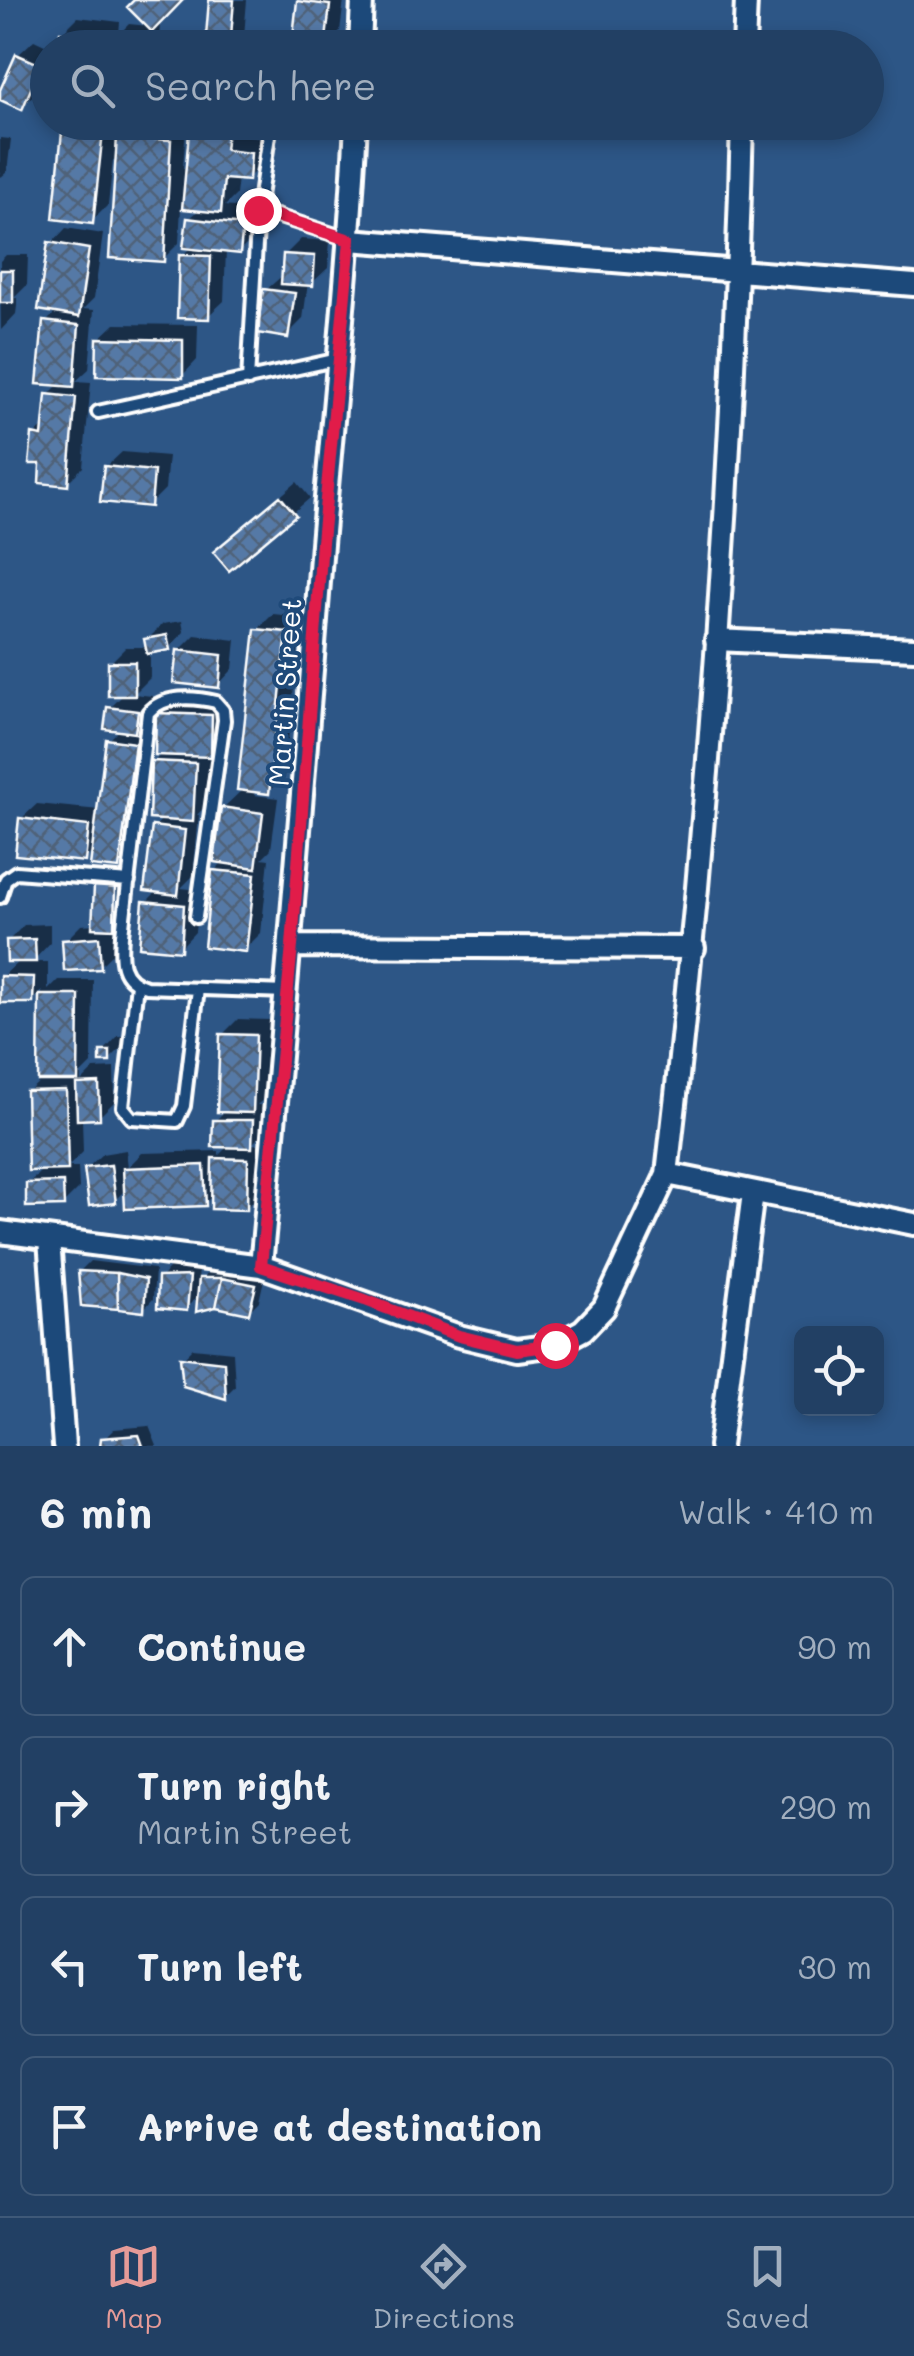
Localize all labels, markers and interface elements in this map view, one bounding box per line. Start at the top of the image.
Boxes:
search box [30,30,884,140]
icon: search [65,58,120,113]
text: Search here [145,60,376,110]
route end [236,188,282,234]
street label: Martin Street [259,597,309,787]
route start [533,1323,579,1369]
map controls [794,1326,884,1416]
button: locate [794,1326,884,1416]
text: 6 min [40,1484,152,1539]
text: Walk · 410 m [678,1490,874,1532]
icon: ahead [42,1619,97,1674]
text: Continue [137,1621,306,1671]
text: 90 m [798,1625,872,1667]
text: Turn right [137,1760,331,1810]
icon: right [42,1779,97,1834]
text: 290 m [780,1785,872,1827]
text: Martin Street [137,1810,352,1852]
icon: left [42,1939,97,1994]
text: Turn left [137,1941,303,1991]
text: 30 m [798,1945,872,1987]
icon: arrive [42,2099,97,2154]
text: Arrive at destination [137,2101,542,2151]
tab: Map [105,2239,162,2335]
tab: Directions [373,2239,515,2335]
tab: Saved [726,2239,809,2335]

